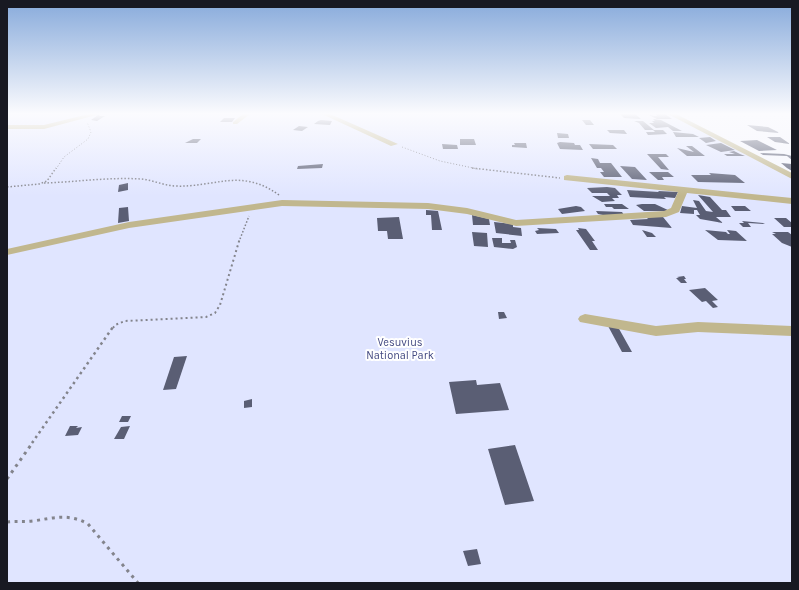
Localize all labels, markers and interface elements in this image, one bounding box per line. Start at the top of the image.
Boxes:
park label: Vesuvius National Park [366,336,434,362]

